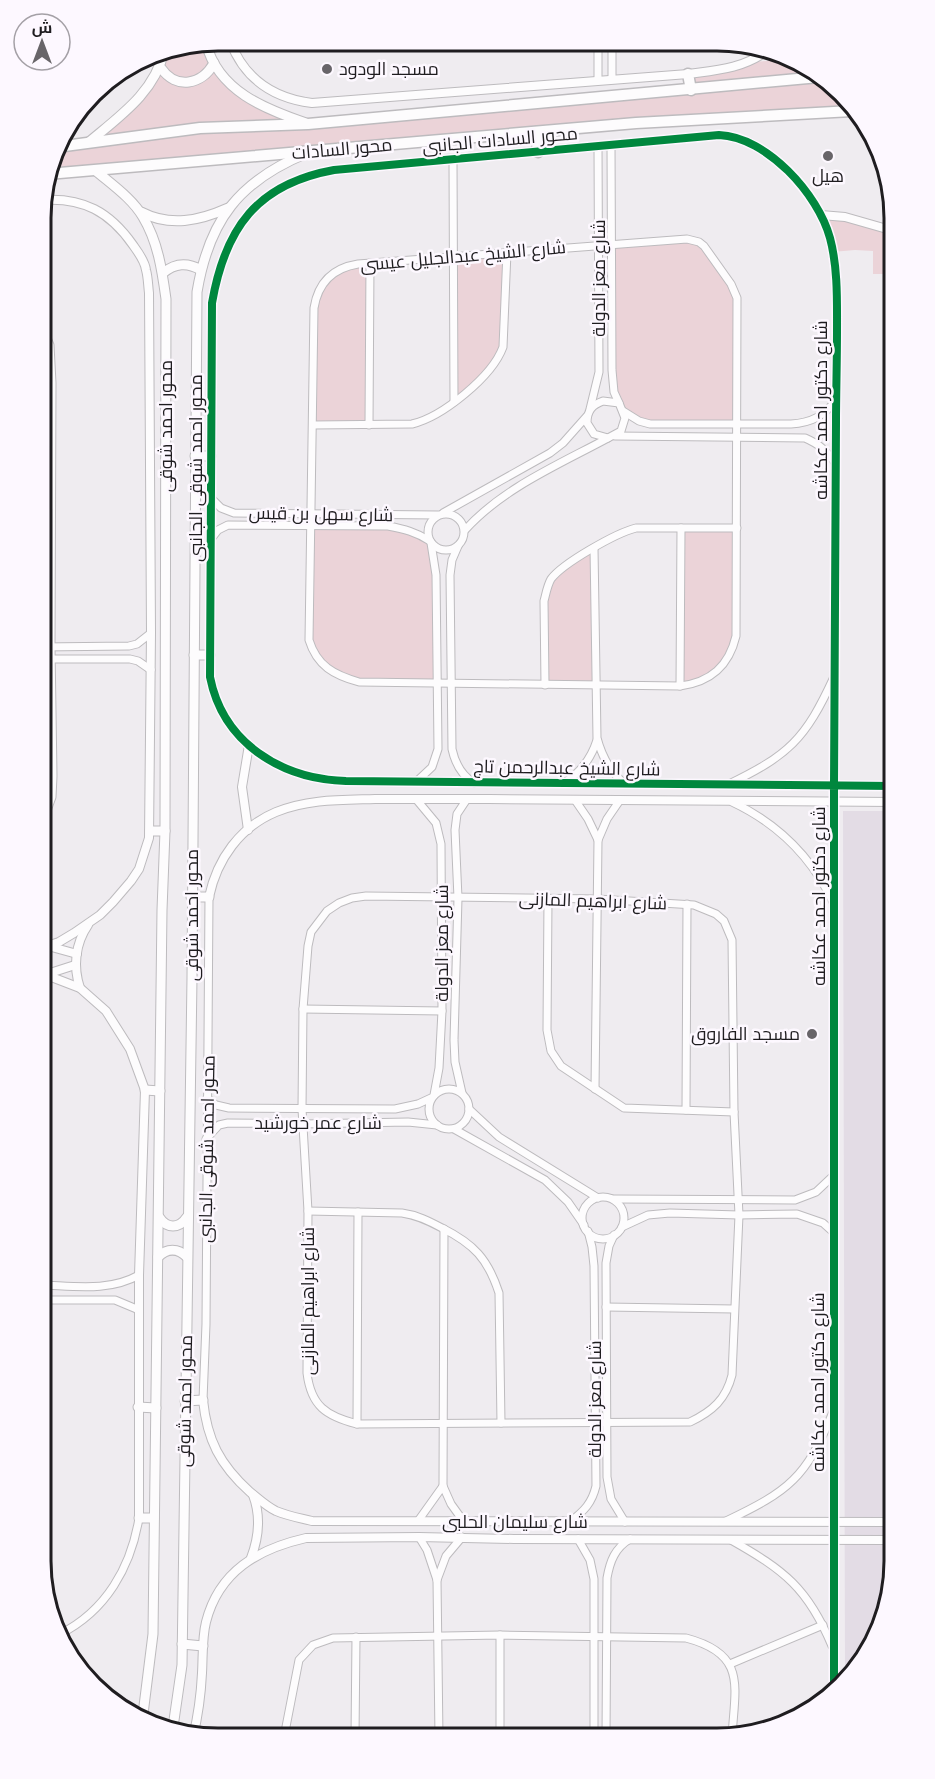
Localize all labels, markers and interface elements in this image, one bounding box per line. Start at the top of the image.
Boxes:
north arrow [12,12,72,72]
text: ش [32,17,52,38]
place label: مسجد الودود [339,57,439,81]
marker: مسجد الودود [320,62,334,76]
street label: محور السادات الجانبى [421,121,579,159]
street label: محور السادات [291,133,393,165]
marker: هيل [821,149,835,163]
place label: هيل [812,164,844,188]
street label: شارع معز الدولة [587,219,611,337]
street label: شارع الشيخ عبدالجليل عيسى [359,235,567,277]
street label: شارع دكتور احمد عكاشه [809,320,833,500]
street label: محور احمد شوقى [154,360,178,492]
street label: محور احمد شوقى الجانبى [184,374,208,562]
street label: شارع سهل بن قيس [248,501,394,527]
street label: شارع الشيخ عبدالرحمن تاج [473,754,661,782]
street label: شارع دكتور احمد عكاشه [807,806,831,986]
street label: محور احمد شوقى [180,849,204,981]
street label: شارع معز الدولة [430,884,454,1002]
street label: شارع ابراهيم المازنى [518,886,668,916]
place label: مسجد الفاروق [691,1022,800,1046]
marker: مسجد الفاروق [805,1027,819,1041]
street label: محور احمد شوقى الجانبى [193,1055,221,1243]
street label: شارع عمر خورشيد [254,1111,382,1135]
street label: شارع ابراهيم المازنى [296,1227,320,1375]
street label: شارع دكتور احمد عكاشه [806,1292,830,1472]
street label: محور احمد شوقى [172,1335,198,1467]
street label: شارع معز الدولة [583,1340,607,1458]
street label: شارع سليمان الحلبى [442,1510,588,1534]

